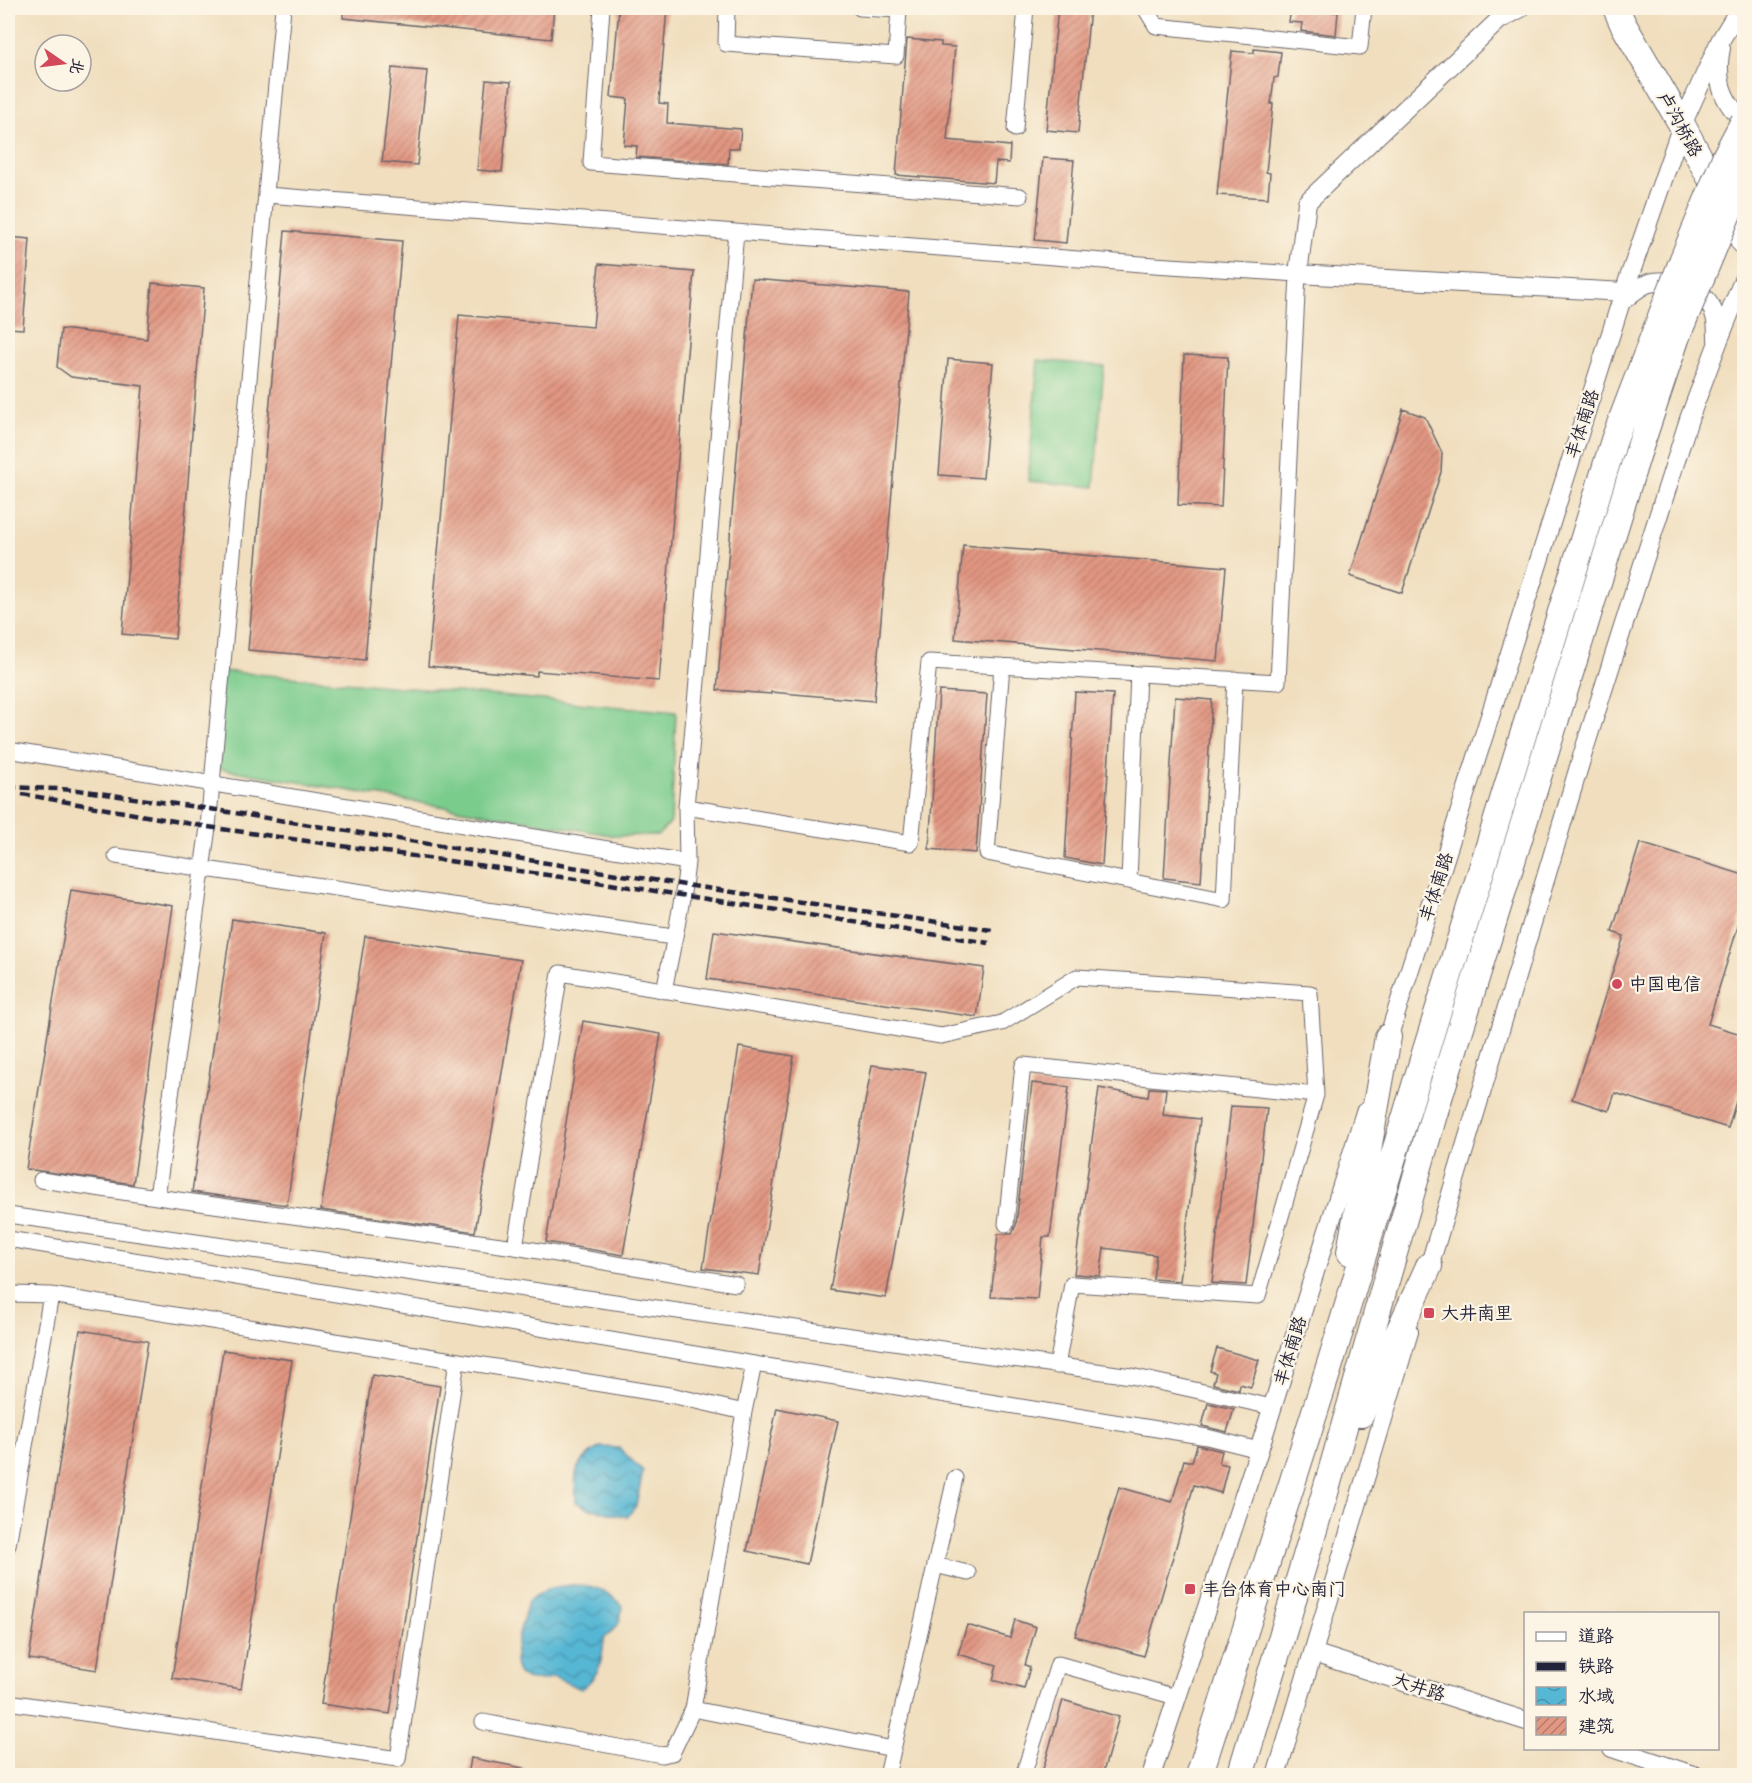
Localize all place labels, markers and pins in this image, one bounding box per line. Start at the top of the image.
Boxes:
place label: 中国电信 [1629,973,1701,997]
marker: 中国电信 [1610,977,1624,991]
place label: 大井南里 [1441,1302,1513,1326]
marker: 大井南里 [1422,1306,1436,1320]
place label: 丰台体育中心南门 [1202,1578,1346,1602]
marker: 丰台体育中心南门 [1183,1582,1197,1596]

